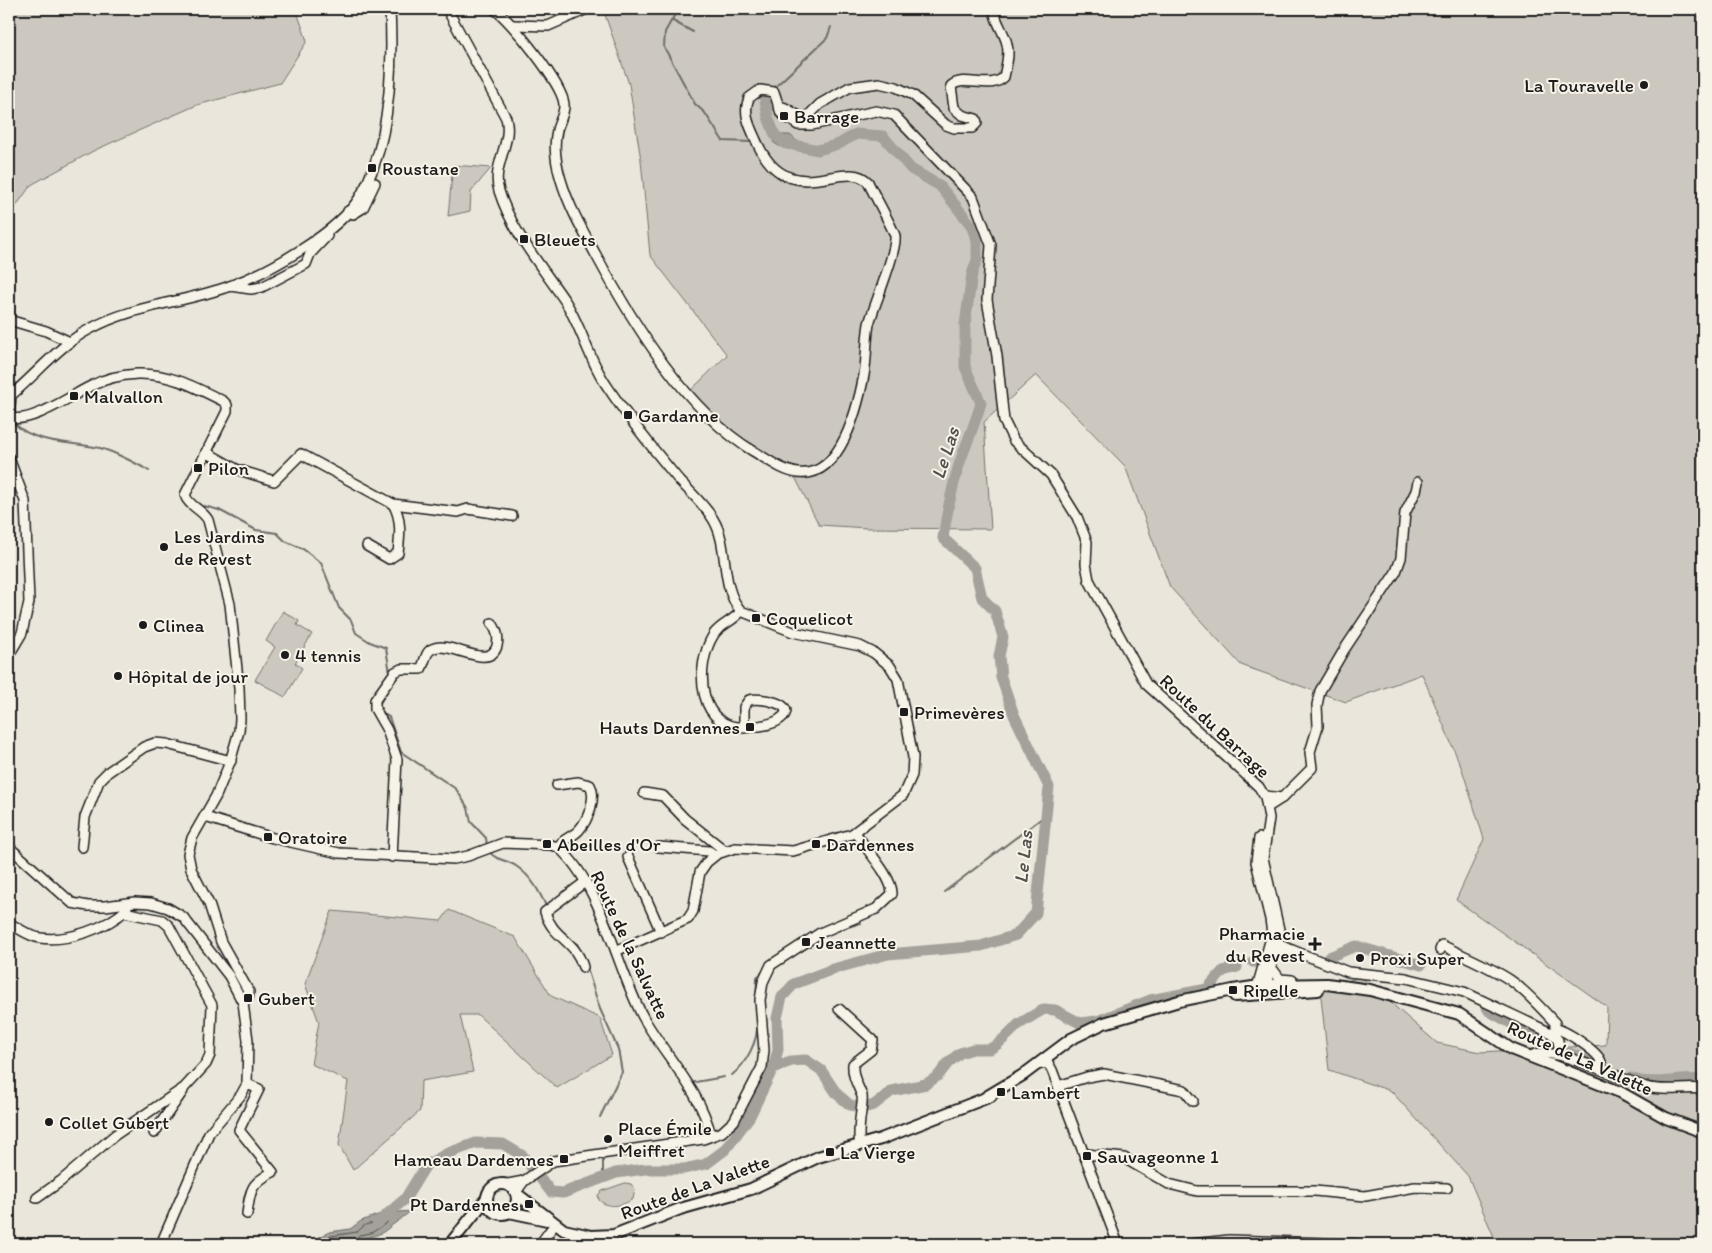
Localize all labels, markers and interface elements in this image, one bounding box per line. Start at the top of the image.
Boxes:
place label: La Touravelle [1524,74,1634,97]
marker: La Touravelle [1638,79,1650,91]
place label: Barrage [794,105,859,128]
marker: Barrage [778,110,790,122]
place label: Roustane [382,157,459,180]
marker: Roustane [366,162,378,174]
place label: Bleuets [534,228,596,251]
marker: Bleuets [518,233,530,245]
place label: Malvallon [84,385,163,408]
marker: Malvallon [68,390,80,402]
place label: Gardanne [638,404,719,427]
marker: Gardanne [622,409,634,421]
water label: Le Las [925,423,965,482]
place label: Pilon [208,457,249,480]
marker: Pilon [192,462,204,474]
place label: Les Jardins de Revest [174,525,265,570]
marker: Les Jardins de Revest [158,541,170,553]
place label: Coquelicot [766,607,853,630]
marker: Coquelicot [750,612,762,624]
place label: Clinea [153,614,205,637]
marker: Clinea [137,619,149,631]
place label: 4 tennis [295,644,361,667]
marker: 4 tennis [279,649,291,661]
place label: Hôpital de jour [128,665,249,688]
street label: Route du Barrage [1155,669,1275,783]
marker: Hôpital de jour [112,670,124,682]
place label: Primevères [914,701,1005,724]
marker: Primevères [898,706,910,718]
place label: Hauts Dardennes [599,716,740,739]
marker: Hauts Dardennes [744,721,756,733]
place label: Oratoire [278,826,347,849]
water label: Le Las [1008,828,1038,885]
marker: Oratoire [262,831,274,843]
place label: Abeilles d'Or [557,833,661,856]
place label: Dardennes [826,833,914,856]
marker: Abeilles d'Or [541,838,553,850]
marker: Dardennes [810,838,822,850]
street label: Route de la Salvatte [585,867,675,1023]
place label: Pharmacie du Revest [1219,922,1305,967]
place label: Jeannette [816,931,896,954]
marker: Jeannette [800,936,812,948]
marker: Pharmacie du Revest [1309,938,1321,950]
place label: Proxi Super [1370,947,1465,970]
marker: Proxi Super [1354,952,1366,964]
place label: Ripelle [1243,979,1298,1002]
marker: Ripelle [1227,984,1239,996]
place label: Gubert [258,987,315,1010]
marker: Gubert [242,992,254,1004]
street label: Route de La Valette [1504,1016,1656,1100]
place label: Lambert [1011,1081,1080,1104]
marker: Lambert [995,1086,1007,1098]
place label: Collet Gubert [59,1111,169,1134]
marker: Collet Gubert [43,1116,55,1128]
place label: Place Émile Meiffret [618,1117,712,1162]
marker: Place Émile Meiffret [602,1133,614,1145]
place label: La Vierge [840,1141,915,1164]
place label: Sauvageonne 1 [1097,1145,1219,1168]
marker: La Vierge [824,1146,836,1158]
place label: Hameau Dardennes [393,1148,554,1171]
street label: Route de La Valette [617,1149,773,1225]
marker: Sauvageonne 1 [1081,1150,1093,1162]
marker: Hameau Dardennes [558,1153,570,1165]
place label: Pt Dardennes [410,1193,519,1216]
marker: Pt Dardennes [523,1198,535,1210]

